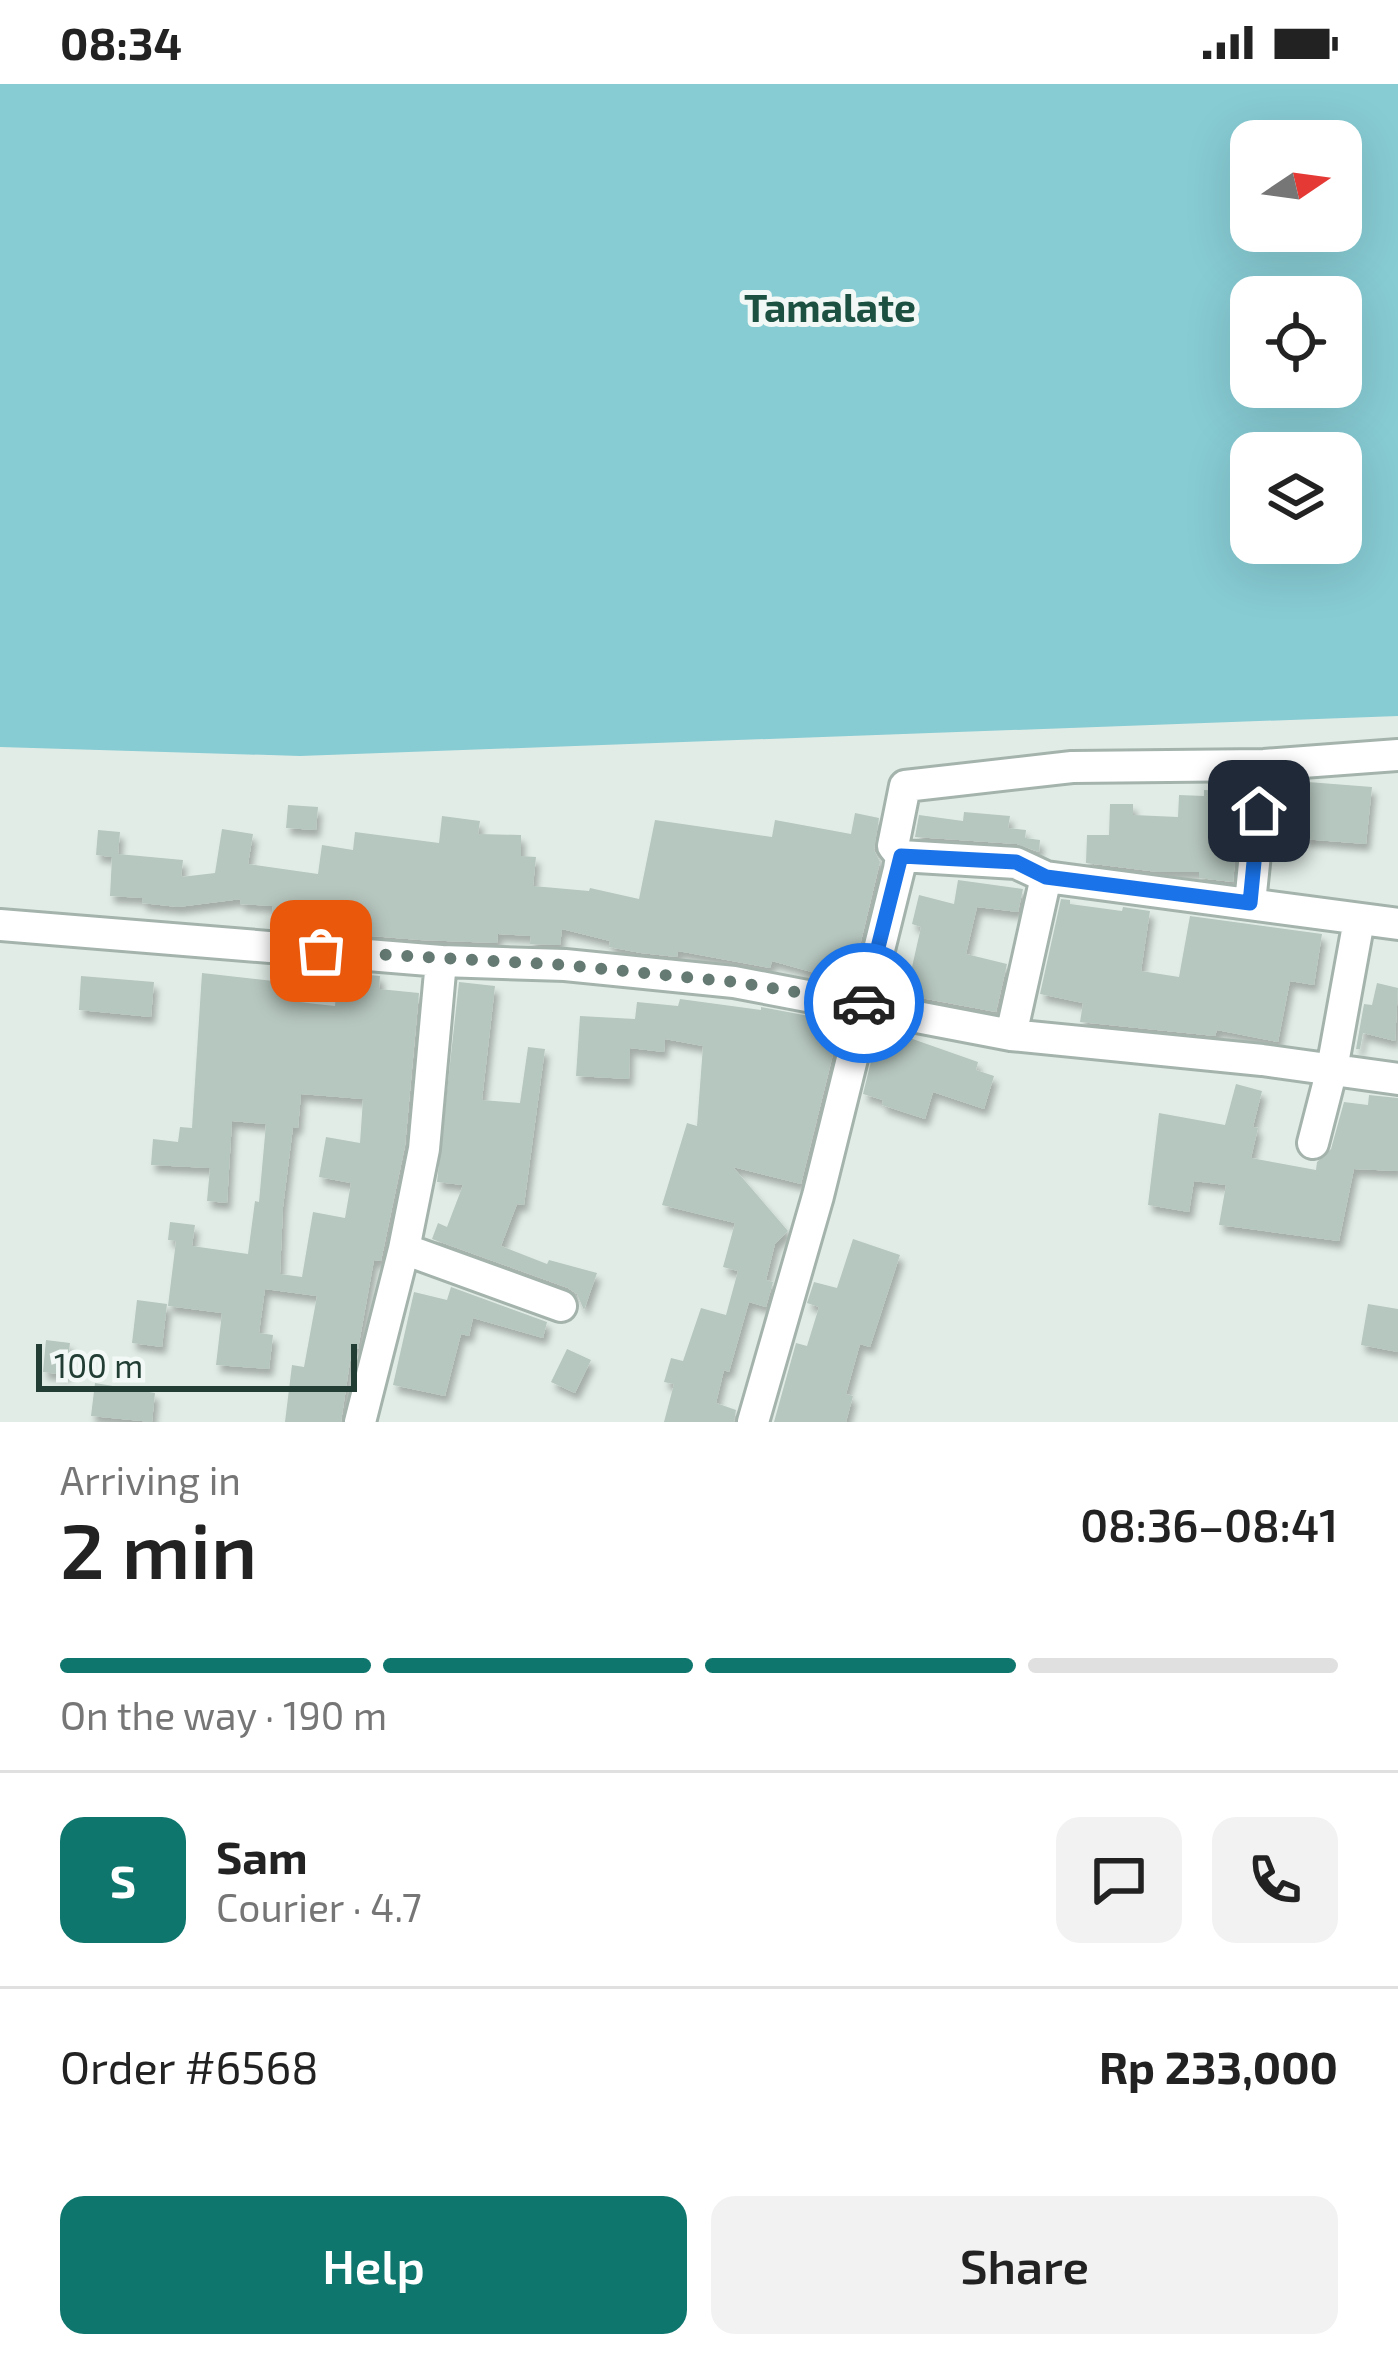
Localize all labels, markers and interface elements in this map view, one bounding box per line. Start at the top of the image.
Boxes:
text: 08:34 [60,15,182,69]
north arrow [1230,120,1362,252]
map controls [1230,120,1362,564]
button: locate [1230,276,1362,408]
district label: Tamalate [744,283,916,330]
button: layers [1230,432,1362,564]
pin [1208,760,1310,862]
icon: home [1226,778,1292,844]
pin [270,900,372,1002]
icon: bag [288,918,354,984]
courier [804,943,924,1063]
icon: car [831,970,897,1036]
scale bar [36,1338,357,1391]
text: 100 m [54,1345,143,1385]
text: Arriving in [60,1456,241,1503]
text: 08:36–08:41 [1080,1497,1338,1551]
text: 2 min [60,1501,257,1595]
text: On the way · 190 m [60,1691,387,1738]
button: chat [1056,1817,1182,1943]
button: phone [1212,1817,1338,1943]
text: Sam [216,1829,308,1883]
text: S [110,1853,136,1907]
text: Courier · 4.7 [216,1883,422,1930]
text: Order #6568 [60,2039,318,2093]
text: Rp 233,000 [1099,2039,1338,2093]
button: Help [60,2196,687,2334]
button: Share [711,2196,1338,2334]

